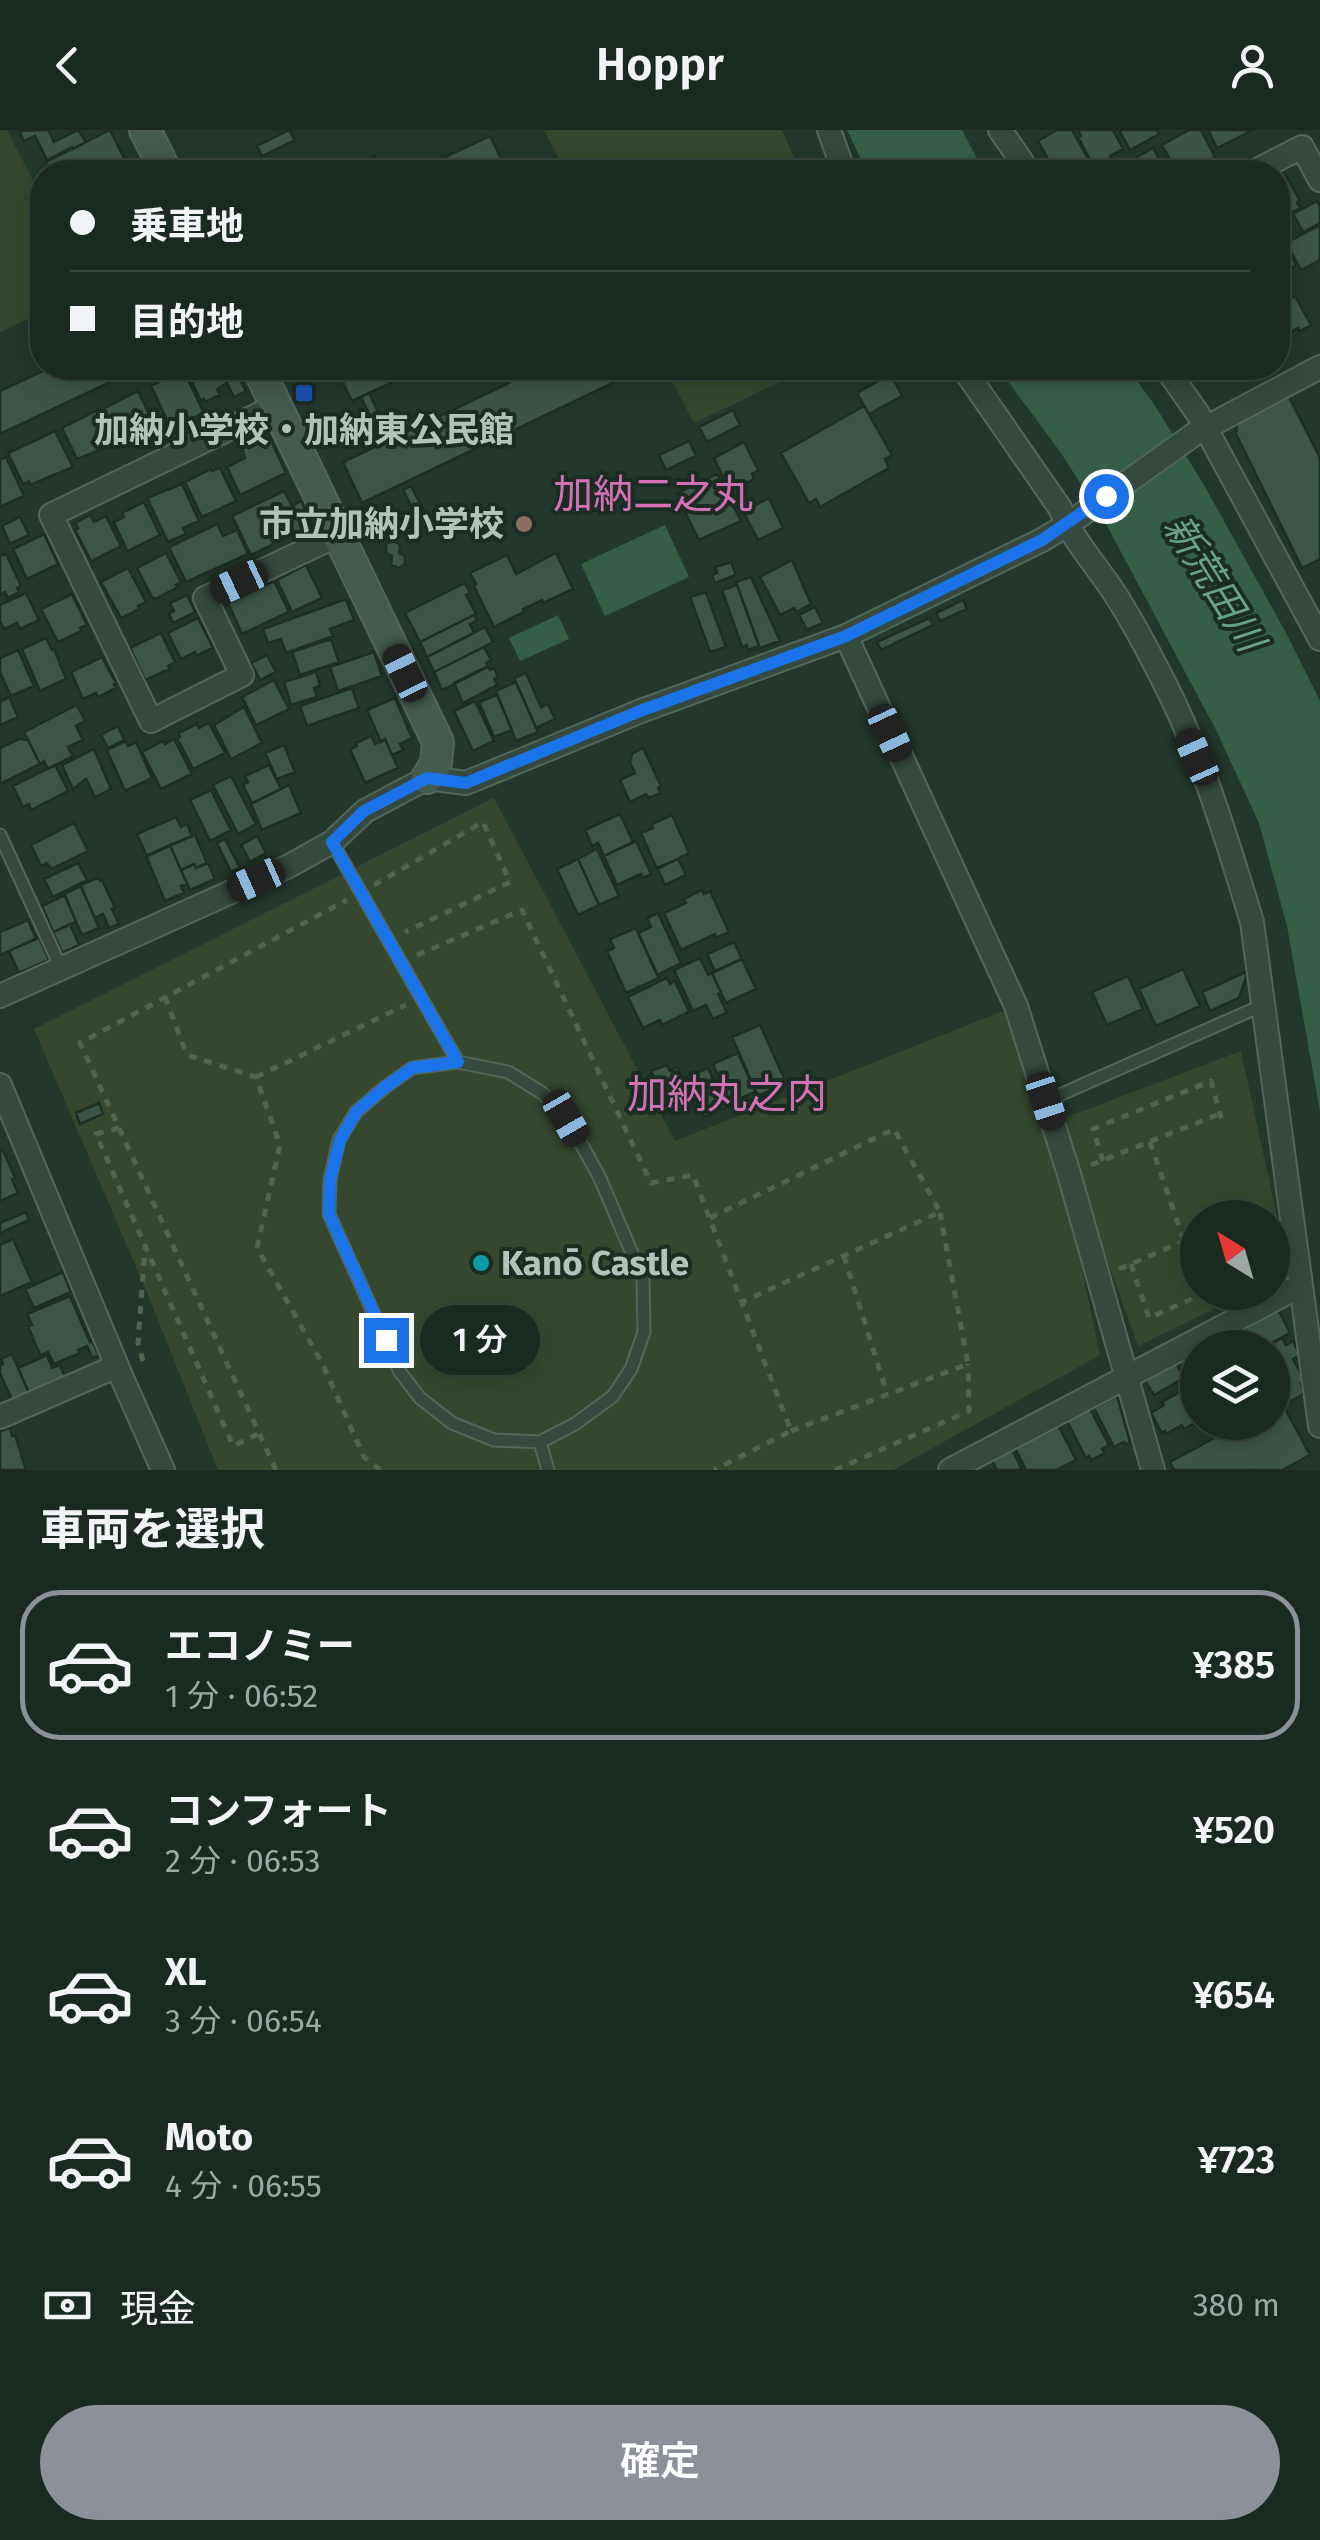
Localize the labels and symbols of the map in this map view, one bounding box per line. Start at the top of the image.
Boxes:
marker: 加納小学校・加納東公民館 [293,382,315,404]
place label: 加納小学校・加納東公民館 [94,409,514,451]
district label: 加納二之丸 [553,471,753,519]
route start [1084,474,1129,519]
place label: 市立加納小学校 [259,503,504,545]
water label: 新荒田川 [1154,506,1276,663]
marker: 市立加納小学校 [513,513,535,535]
car [205,556,273,608]
car [378,639,432,707]
car [864,699,916,767]
car [1171,723,1223,791]
car [222,854,290,906]
car [1022,1068,1070,1134]
district label: 加納丸之内 [627,1071,827,1119]
car [538,1085,594,1151]
north arrow [1180,1200,1290,1310]
place label: Kanō Castle [501,1242,689,1284]
marker: Kanō Castle [470,1252,492,1274]
callout: 1 分 [421,1305,541,1375]
route end [364,1318,409,1363]

